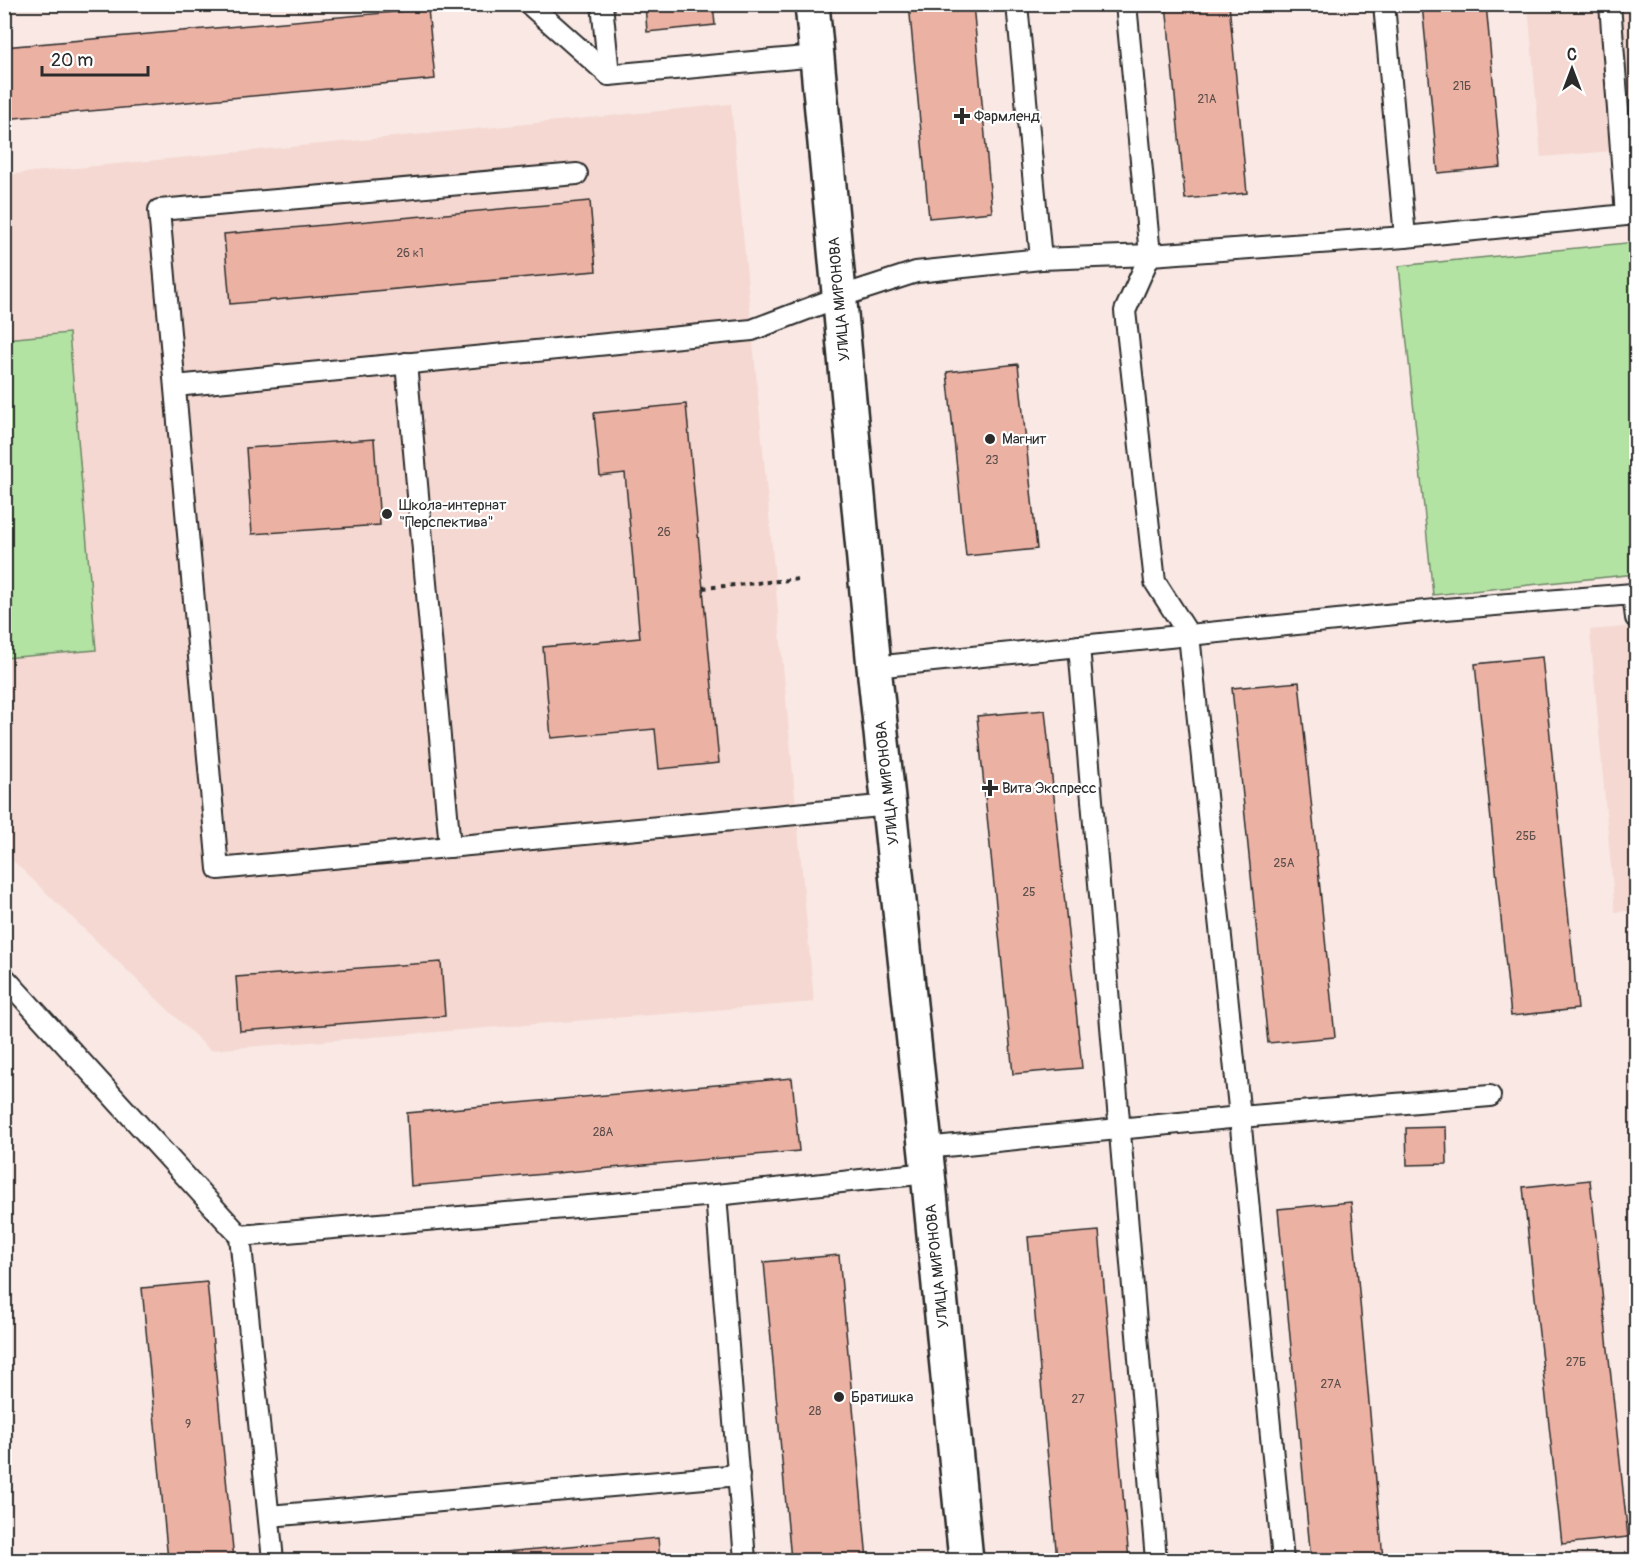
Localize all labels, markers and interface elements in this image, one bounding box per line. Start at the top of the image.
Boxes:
scale bar [42,39,148,77]
north arrow [1542,39,1602,99]
text: С [1567,45,1577,65]
text: 20 m [51,49,93,72]
house number: 21Б [1453,79,1471,94]
house number: 21А [1197,92,1217,107]
place label: Фармленд [974,107,1040,126]
marker: Фармленд [955,109,969,123]
street label: УЛИЦА МИРОНОВА [825,236,854,362]
house number: 26 к1 [396,246,424,261]
place label: Магнит [1002,430,1047,449]
marker: Магнит [983,432,997,446]
house number: 23 [985,453,999,468]
place label: Школа-интернат "Перспектива" [399,496,507,532]
marker: Школа-интернат "Перспектива" [380,507,394,521]
house number: 26 [657,525,671,540]
street label: УЛИЦА МИРОНОВА [872,720,903,846]
place label: Вита Экспресс [1002,779,1097,798]
marker: Вита Экспресс [983,781,997,795]
house number: 25Б [1516,829,1536,844]
house number: 25А [1273,856,1295,871]
house number: 25 [1022,885,1036,900]
house number: 28А [593,1125,613,1140]
street label: УЛИЦА МИРОНОВА [922,1203,953,1329]
house number: 27Б [1566,1355,1586,1370]
house number: 27А [1321,1377,1342,1392]
place label: Братишка [851,1388,914,1407]
marker: Братишка [832,1390,846,1404]
house number: 27 [1071,1392,1085,1407]
house number: 28 [809,1404,821,1419]
house number: 9 [185,1417,191,1432]

